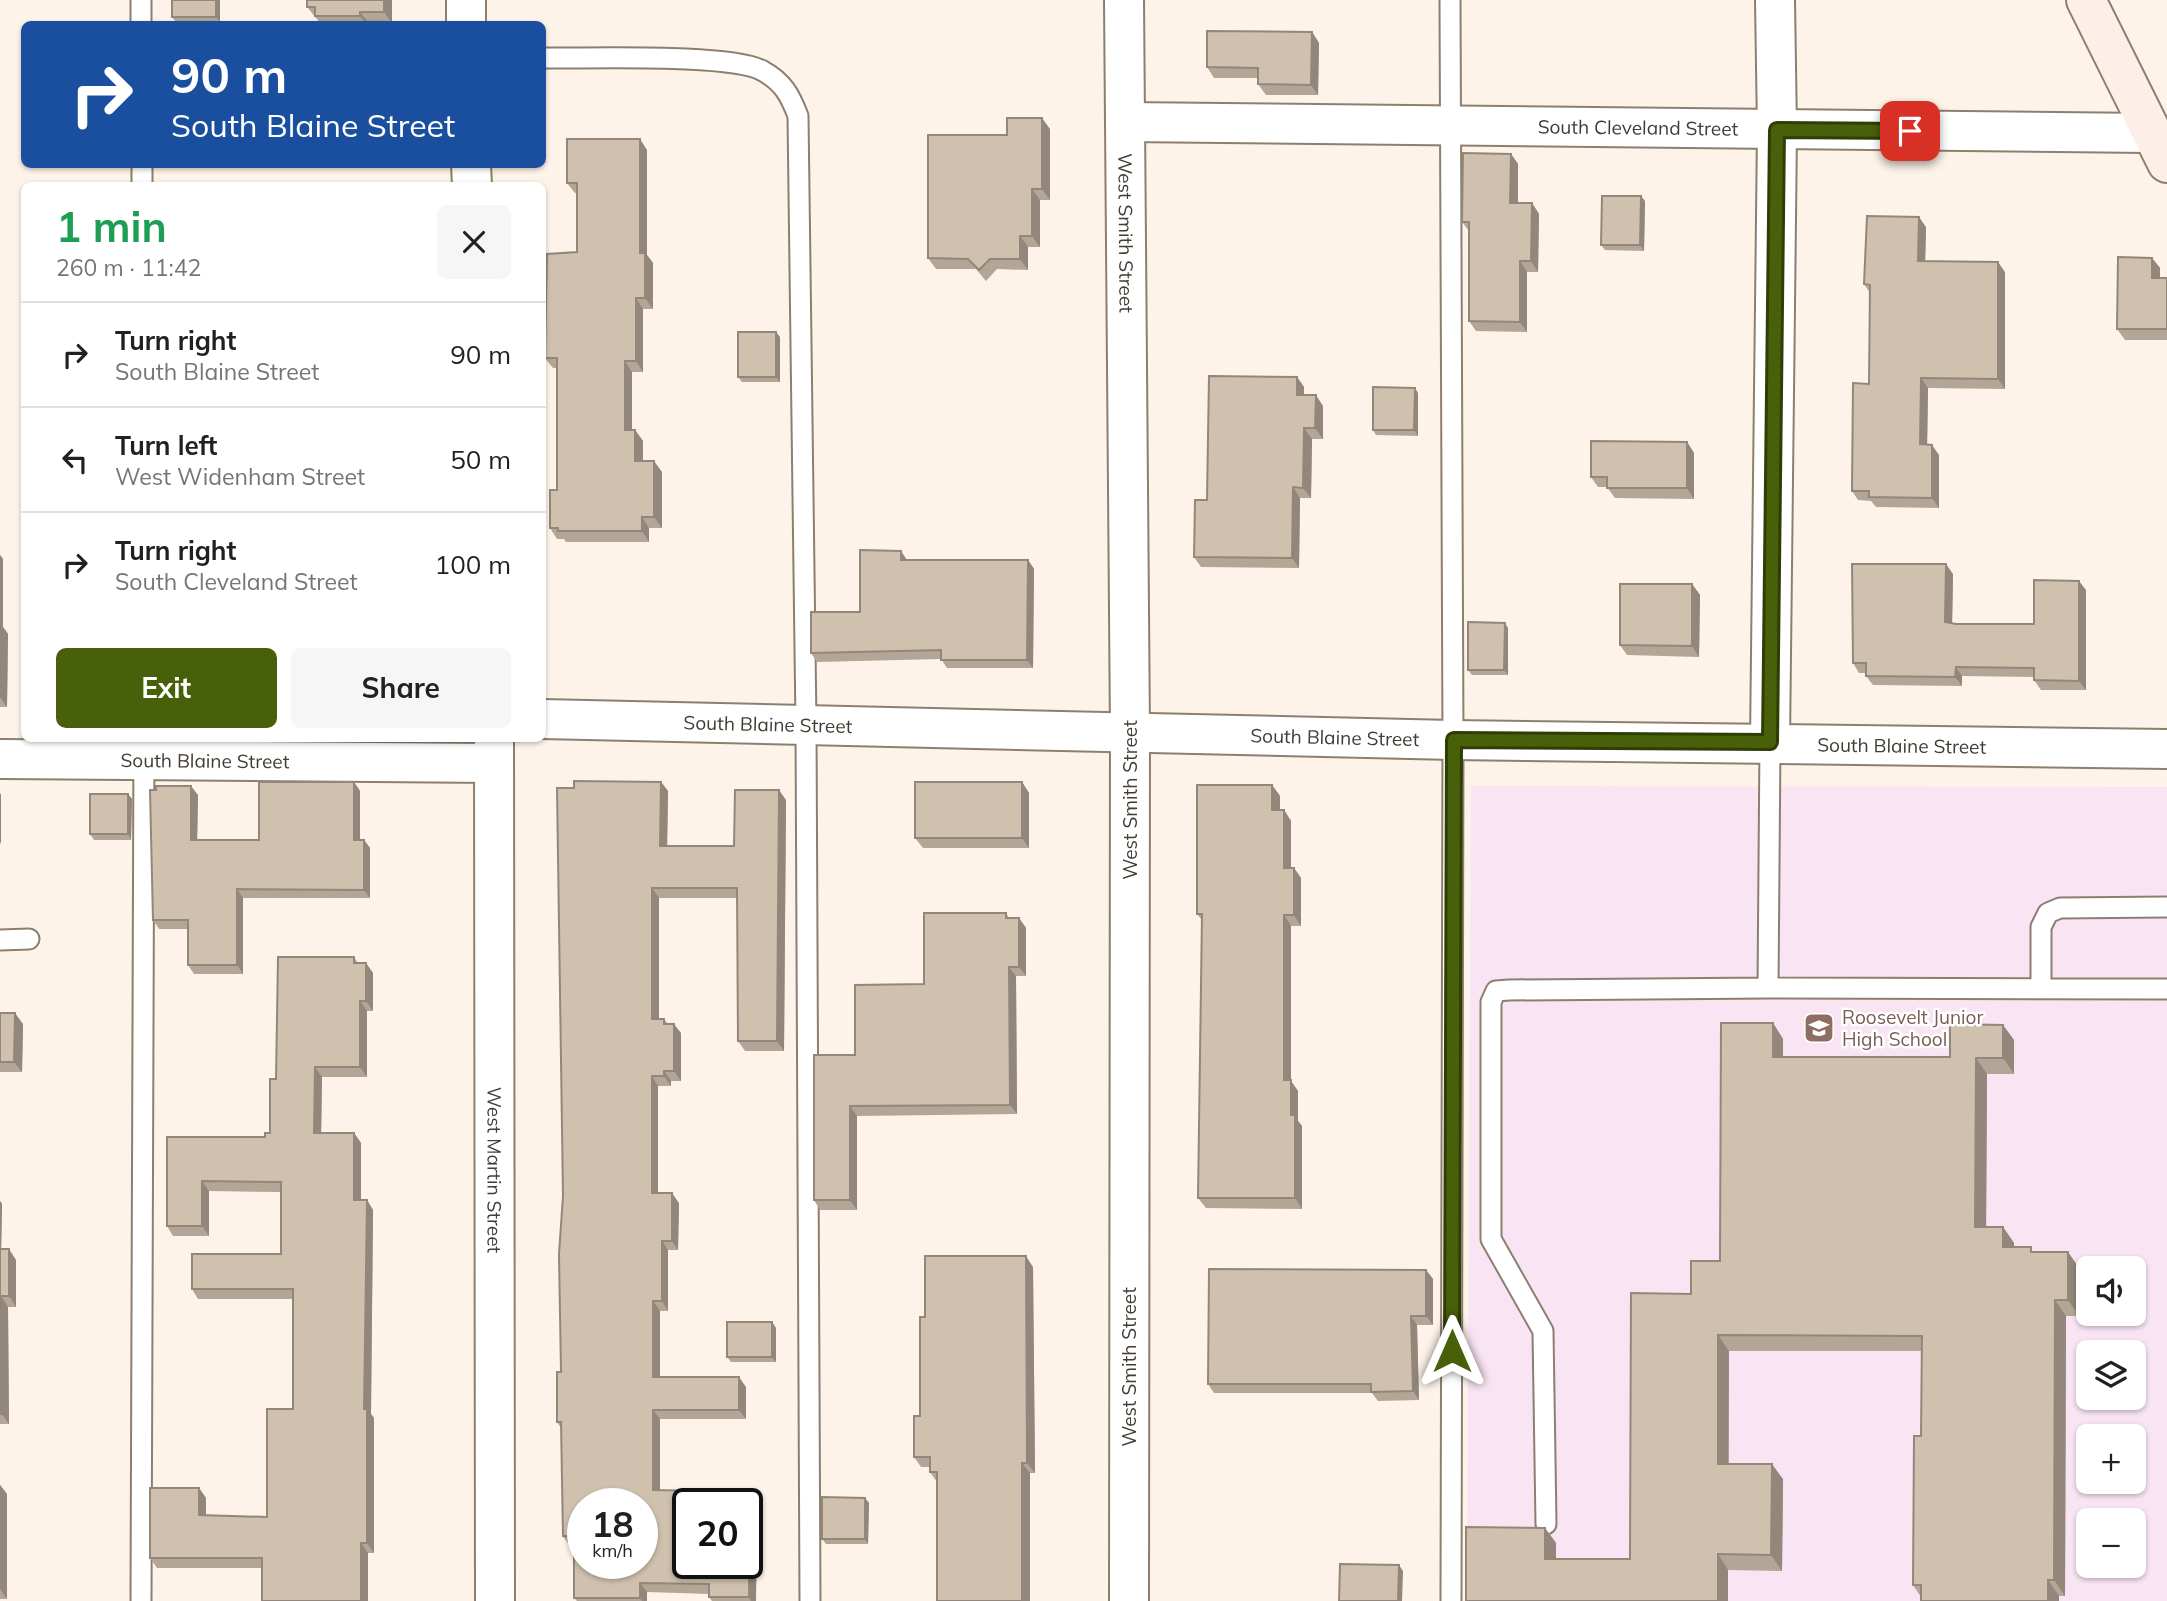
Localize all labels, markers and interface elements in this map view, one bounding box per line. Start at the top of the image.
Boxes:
text: 90 m [171,44,287,105]
icon: right [56,49,147,140]
pin [1880,101,1940,161]
text: South Blaine Street [171,105,455,145]
icon: arrive [1891,112,1929,150]
street label: South Cleveland Street [1538,114,1739,141]
street label: West Smith Street [1113,153,1139,313]
text: 1 min [56,200,167,253]
button: close [437,205,511,279]
text: 260 m · 11:42 [56,253,201,282]
text: Turn right [115,324,236,357]
icon: right [56,336,94,374]
text: 90 m [450,338,511,371]
text: South Blaine Street [115,357,319,386]
text: Turn left [115,429,217,462]
icon: left [56,441,94,479]
text: 50 m [450,443,511,476]
text: West Widenham Street [115,462,365,491]
text: Turn right [115,534,236,567]
icon: right [56,546,94,584]
text: 100 m [435,548,511,581]
text: South Cleveland Street [115,567,358,596]
button: Exit [56,648,277,728]
button: Share [291,648,511,728]
street label: South Blaine Street [683,710,853,738]
street label: West Smith Street [1118,720,1142,880]
street label: South Blaine Street [1250,723,1420,751]
street label: South Blaine Street [1817,733,1987,759]
street label: South Blaine Street [120,748,290,773]
place label: Roosevelt Junior High School [1842,1005,1983,1051]
school or university icon: Roosevelt Junior High School [1802,1011,1836,1045]
street label: West Martin Street [482,1087,507,1254]
map controls [2076,1256,2146,1578]
button: sound [2076,1256,2146,1326]
street label: West Smith Street [1117,1287,1141,1447]
position arrow [1415,1314,1489,1388]
button: layers [2076,1340,2146,1410]
button: + [2076,1424,2146,1494]
speed limit sign: 20 [672,1488,763,1579]
text: 18 [591,1502,634,1546]
button: − [2076,1508,2146,1578]
text: km/h [592,1539,633,1562]

